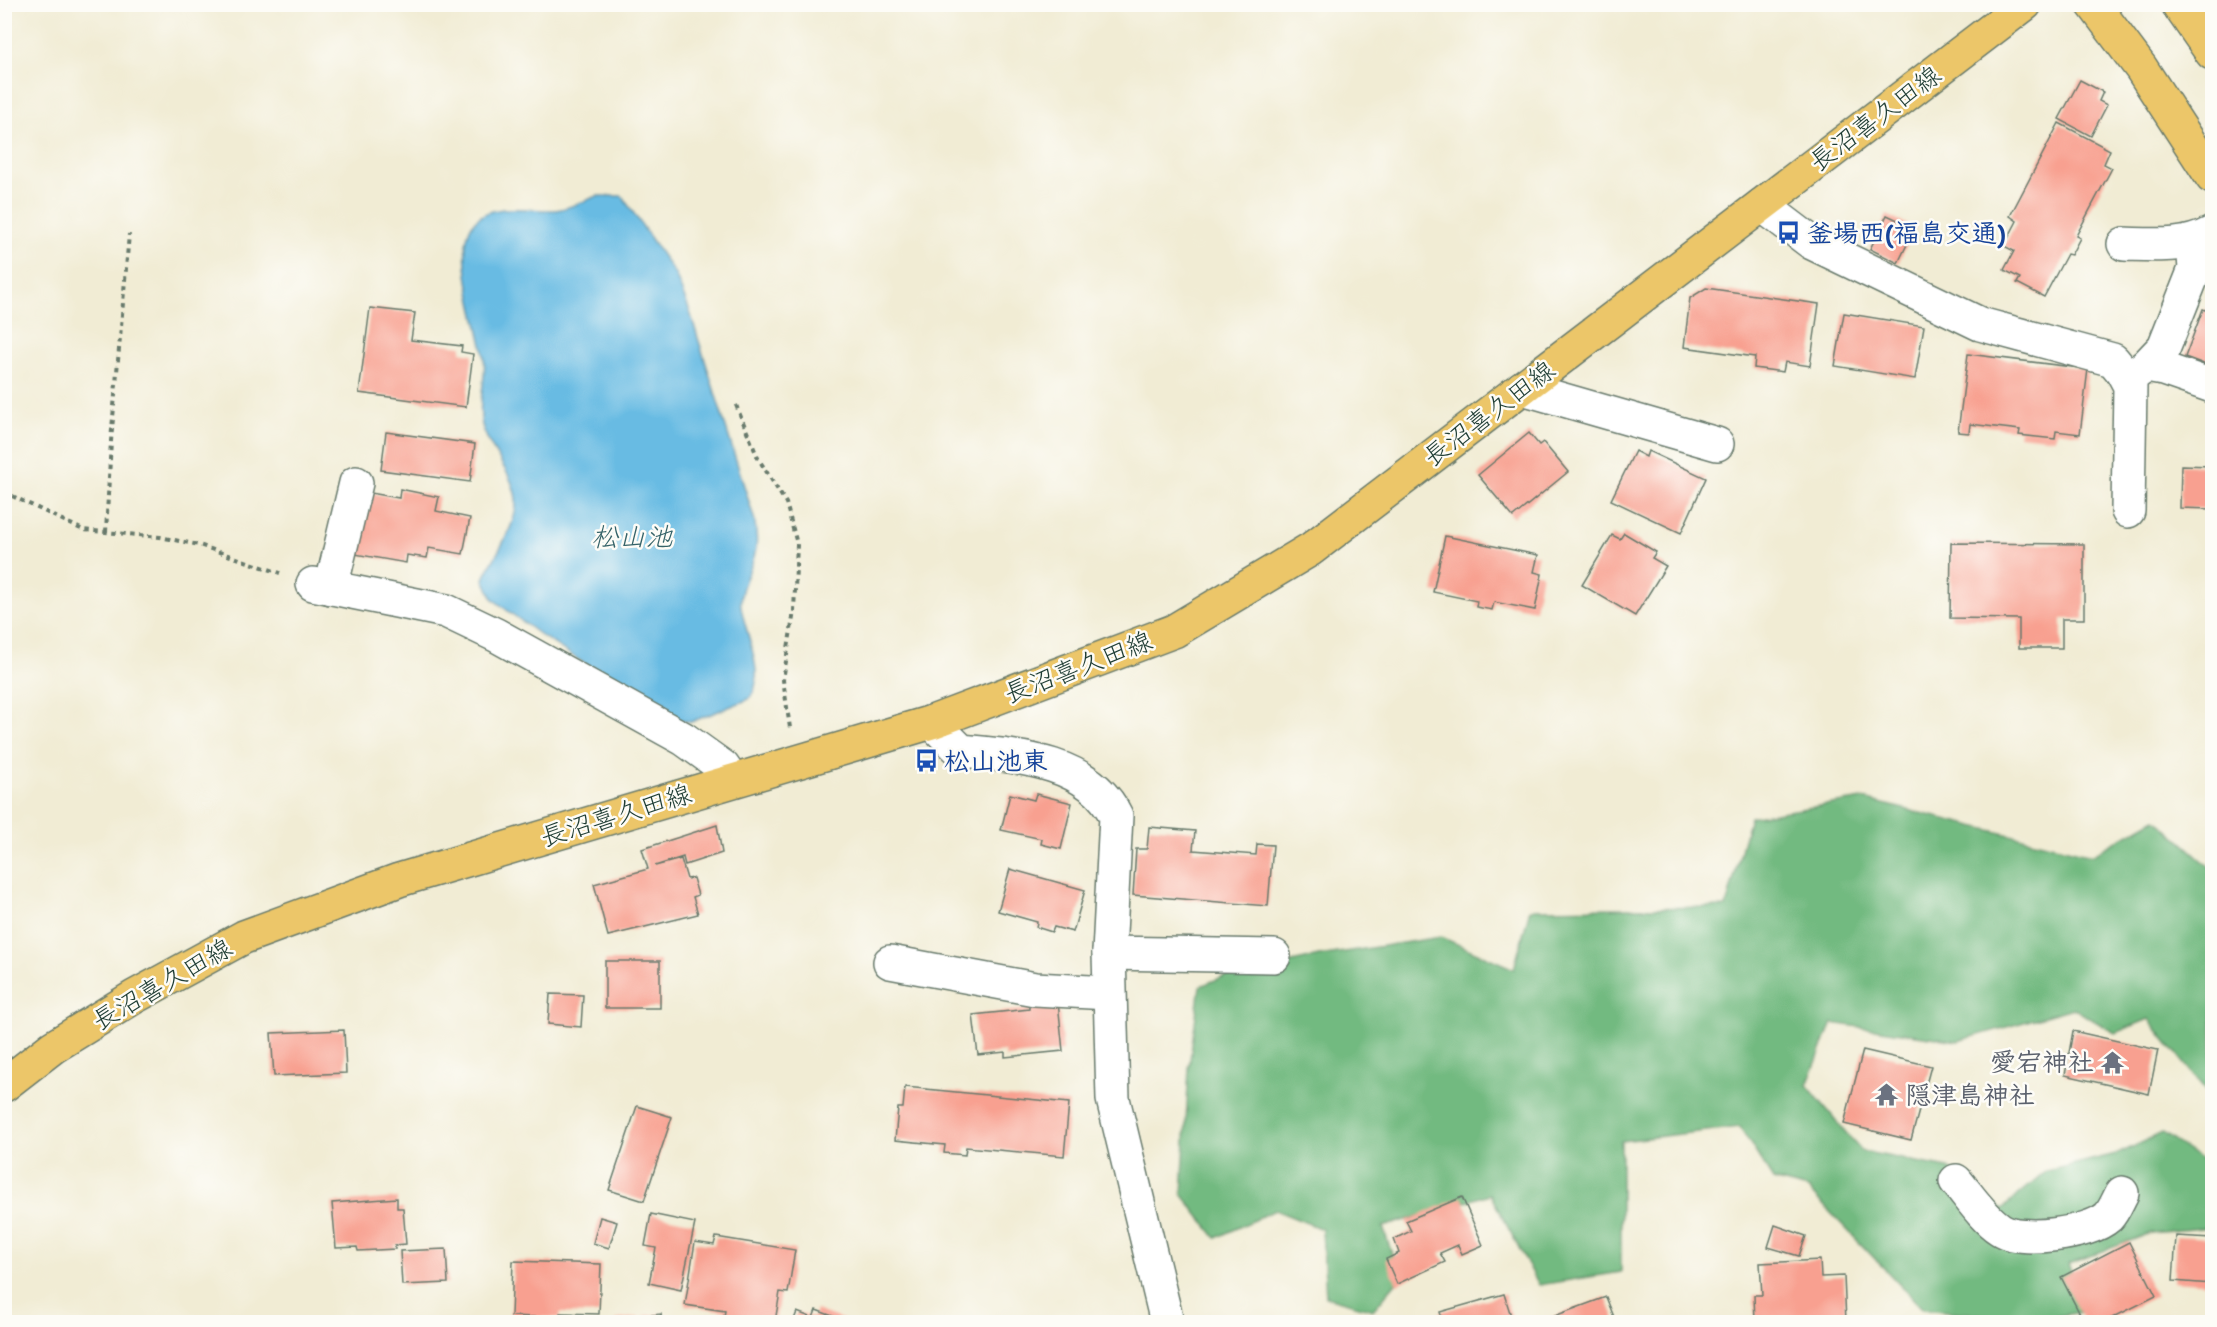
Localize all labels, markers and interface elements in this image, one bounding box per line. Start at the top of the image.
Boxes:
street label: 長沼喜久田線 [1803,58,1947,178]
place label: 釜場西(福島交通) [1807,217,2006,249]
bus stop icon: 釜場西(福島交通) [1776,220,1802,246]
street label: 長沼喜久田線 [1417,353,1561,473]
water label: 松山池 [592,520,673,553]
street label: 長沼喜久田線 [999,624,1157,710]
place label: 松山池東 [944,745,1048,777]
bus stop icon: 松山池東 [913,748,939,774]
street label: 長沼喜久田線 [537,777,695,853]
street label: 長沼喜久田線 [86,931,238,1037]
place label: 愛宕神社 [1990,1046,2094,1078]
temple icon: 愛宕神社 [2099,1049,2125,1075]
place label: 隠津島神社 [1905,1079,2035,1111]
temple icon: 隠津島神社 [1874,1082,1900,1108]

